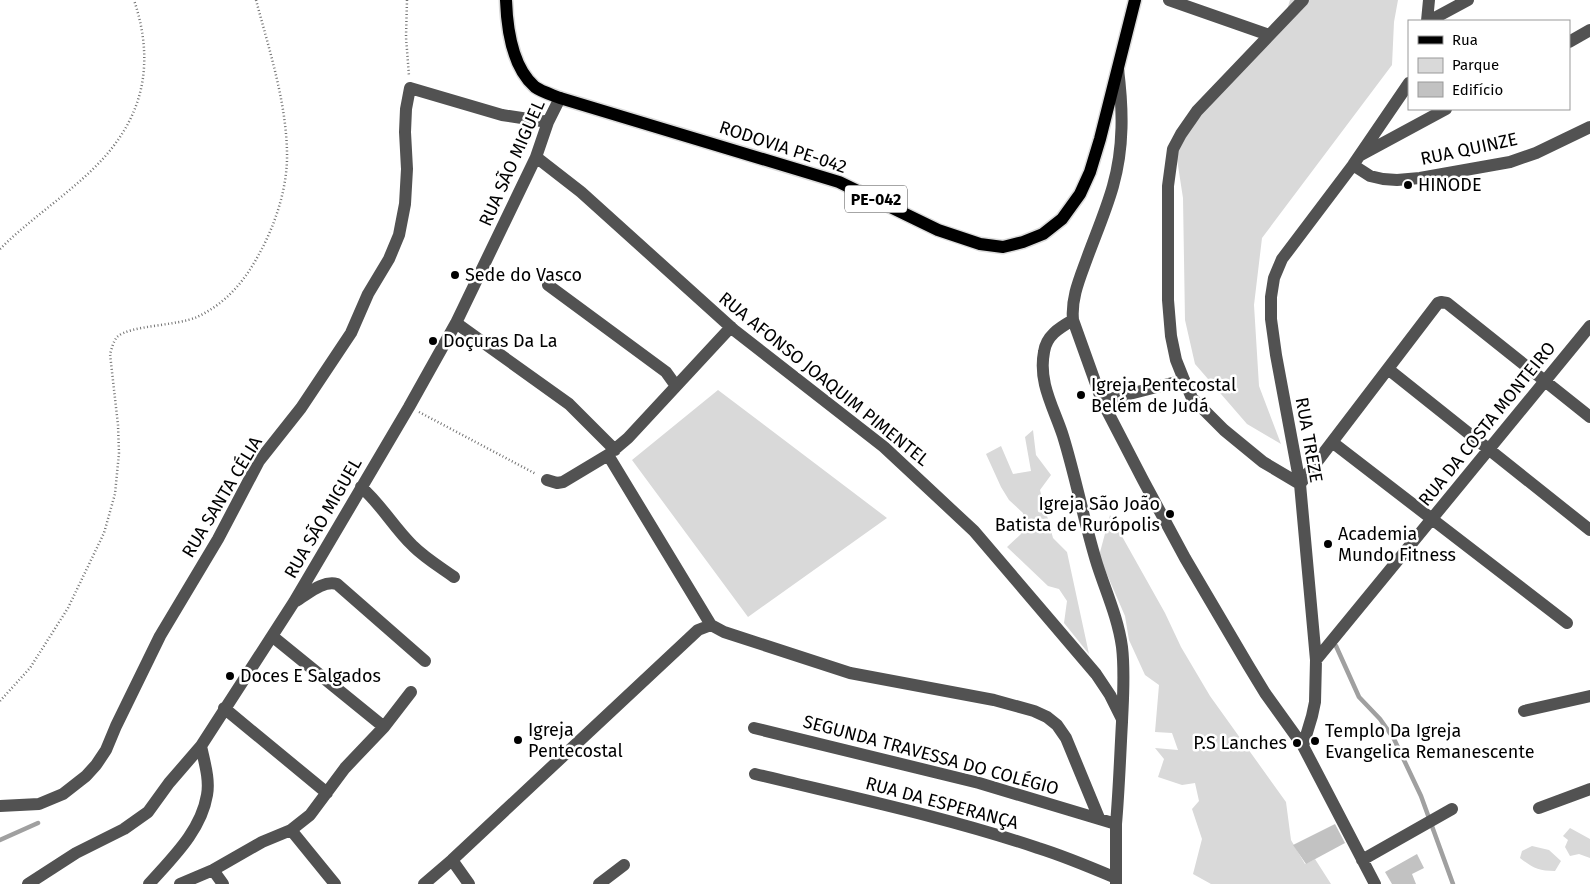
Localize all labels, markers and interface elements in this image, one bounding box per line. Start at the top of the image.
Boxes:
legend [1408,20,1570,110]
text: Rua [1452,31,1478,49]
text: Parque [1452,56,1499,74]
text: Edifício [1452,81,1503,99]
street label: RUA SÃO MIGUEL [473,96,550,230]
street label: RODOVIA PE-042 [716,116,850,178]
street label: RUA QUINZE [1419,128,1519,170]
place label: HINODE [1418,174,1482,196]
marker: HINODE [1402,179,1414,191]
road number: PE-042 [845,185,907,212]
place label: Sede do Vasco [465,264,582,286]
marker: Sede do Vasco [449,269,461,281]
street label: RUA AFONSO JOAQUIM PIMENTEL [714,287,934,471]
place label: Doçuras Da La [443,330,558,352]
marker: Doçuras Da La [427,335,439,347]
street label: RUA DA COSTA MONTEIRO [1414,337,1560,511]
place label: Igreja Pentecostal Belém de Judá [1091,374,1236,417]
marker: Igreja Pentecostal Belém de Judá [1075,389,1087,401]
street label: RUA TREZE [1291,396,1327,484]
street label: RUA SANTA CÉLIA [176,431,267,562]
street label: RUA SÃO MIGUEL [279,453,367,582]
place label: Igreja São João Batista de Rurópolis [995,493,1160,536]
marker: Igreja São João Batista de Rurópolis [1164,508,1176,520]
place label: Academia Mundo Fitness [1338,523,1456,566]
marker: Academia Mundo Fitness [1322,538,1334,550]
place label: Doces E Salgados [240,665,381,687]
marker: Doces E Salgados [224,670,236,682]
street label: SEGUNDA TRAVESSA DO COLÉGIO [801,709,1062,800]
place label: Igreja Pentecostal [528,719,623,762]
place label: Templo Da Igreja Evangelica Remanescente [1325,720,1534,763]
place label: P.S Lanches [1193,732,1287,754]
marker: Igreja Pentecostal [512,734,524,746]
marker: Templo Da Igreja Evangelica Remanescente [1309,735,1321,747]
marker: P.S Lanches [1291,737,1303,749]
street label: RUA DA ESPERANÇA [863,772,1021,834]

